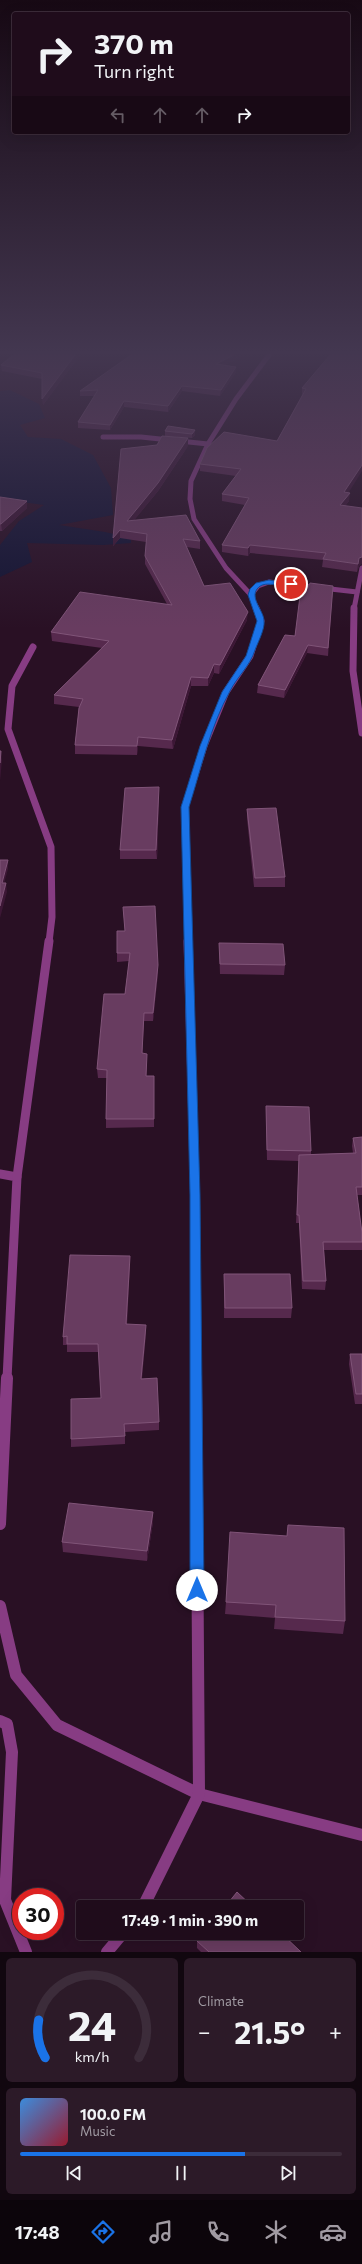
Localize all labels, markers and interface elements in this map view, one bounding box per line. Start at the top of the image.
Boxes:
text: 370 m [94,26,174,60]
icon: right [28,28,80,80]
text: Turn right [94,60,174,82]
icon: left [107,104,129,126]
icon: ahead [149,104,171,126]
icon: ahead [191,104,213,126]
icon: right [233,104,255,126]
pin [274,567,308,601]
icon: arrive [280,573,302,595]
position arrow [176,1569,218,1611]
speed limit sign: 30 [12,1888,64,1940]
text: 17:49 · 1 min · 390 m [122,1911,258,1929]
text: Climate [198,1993,244,2009]
text: 24 [68,1999,116,2050]
text: 21.5° [234,2013,305,2050]
text: − [198,2018,211,2045]
text: + [329,2018,342,2045]
text: km/h [75,2047,109,2065]
text: 100.0 FM [80,2105,146,2123]
text: Music [80,2123,115,2139]
icon: previous [63,2162,85,2184]
icon: pause [170,2162,192,2184]
icon: next [277,2162,299,2184]
icon: directions [89,2218,117,2246]
icon: music [147,2218,175,2246]
icon: phone [204,2218,232,2246]
icon: climate [262,2218,290,2246]
icon: car [319,2218,347,2246]
text: 17:48 [15,2221,60,2243]

